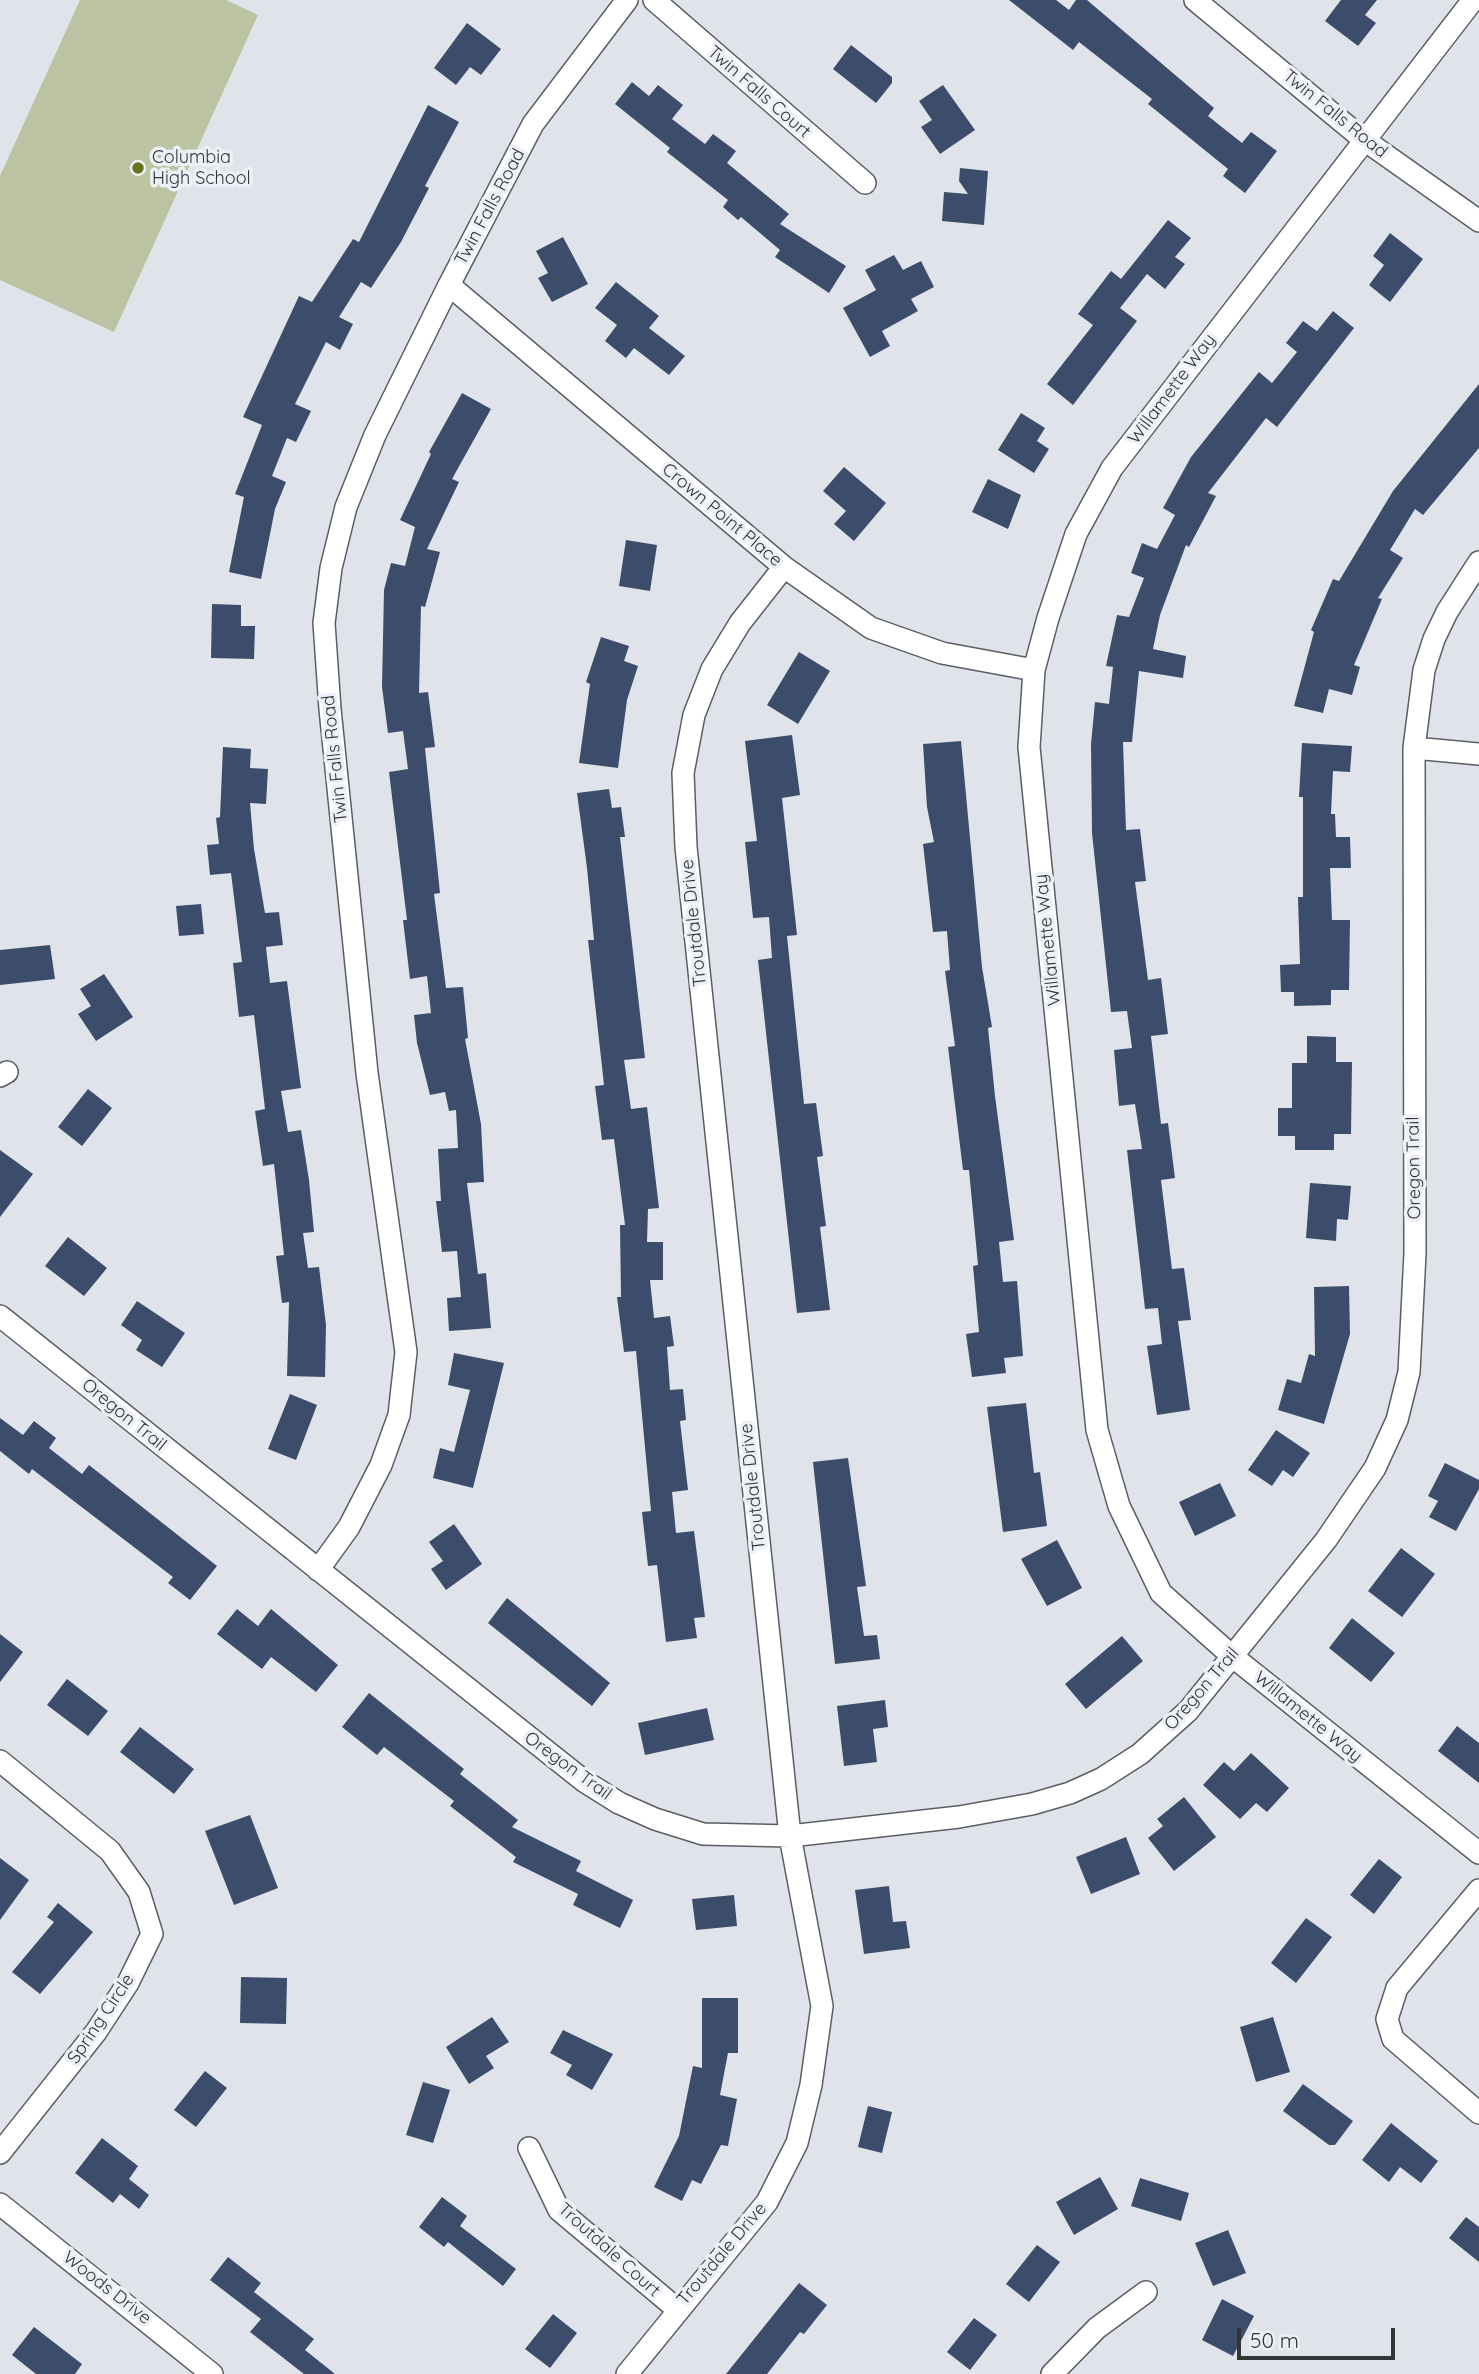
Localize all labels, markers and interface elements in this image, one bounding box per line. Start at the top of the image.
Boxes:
street label: Twin Falls Court [703,41,815,143]
street label: Twin Falls Road [1278,65,1392,163]
street label: Twin Falls Road [450,145,530,269]
place label: Columbia High School [152,147,251,190]
marker: Columbia High School [130,160,146,176]
street label: Willamette Way [1123,330,1221,448]
street label: Crown Point Place [658,459,786,571]
street label: Twin Falls Road [318,694,352,824]
street label: Troutdale Drive [677,858,711,988]
street label: Willamette Way [1030,873,1066,1007]
street label: Oregon Trail [1402,1116,1426,1220]
street label: Oregon Trail [77,1374,171,1456]
street label: Troutdale Drive [736,1422,770,1552]
street label: Oregon Trail [1160,1643,1244,1735]
street label: Willamette Way [1250,1667,1366,1767]
street label: Oregon Trail [520,1727,616,1805]
street label: Spring Circle [63,1970,139,2068]
street label: Troutdale Court [553,2198,665,2302]
street label: Troutdale Drive [673,2198,771,2310]
street label: Woods Drive [58,2247,156,2329]
scale bar [1241,2314,1398,2358]
text: 50 m [1250,2327,1299,2353]

